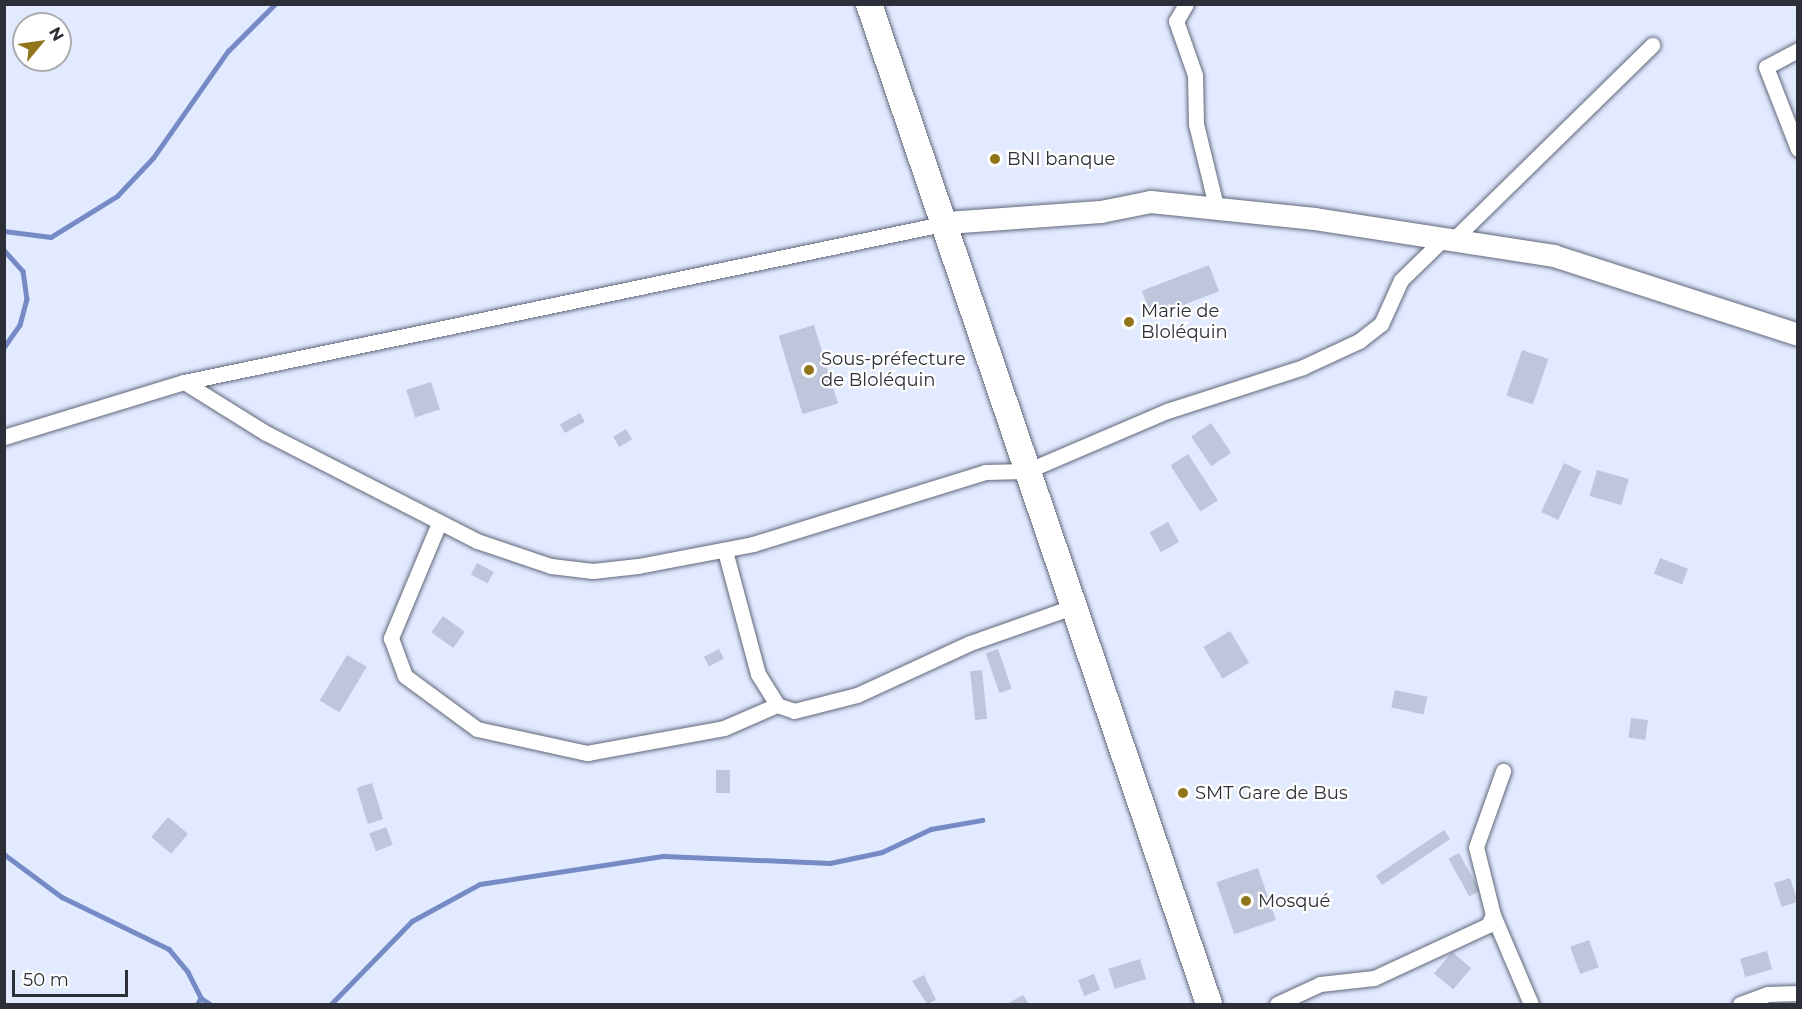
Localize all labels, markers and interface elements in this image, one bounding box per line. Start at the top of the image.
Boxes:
north arrow [12,12,72,72]
text: N [45,24,68,44]
place label: BNI banque [1007,148,1115,170]
marker: BNI banque [988,152,1002,166]
place label: Marie de Bloléquin [1141,301,1228,344]
marker: Marie de Bloléquin [1122,315,1136,329]
place label: Sous-préfecture de Bloléquin [821,349,966,392]
marker: Sous-préfecture de Bloléquin [802,363,816,377]
place label: SMT Gare de Bus [1195,782,1348,804]
marker: SMT Gare de Bus [1176,786,1190,800]
place label: Mosqué [1258,890,1330,912]
marker: Mosqué [1239,894,1253,908]
scale bar [15,958,130,996]
text: 50 m [23,969,69,991]

